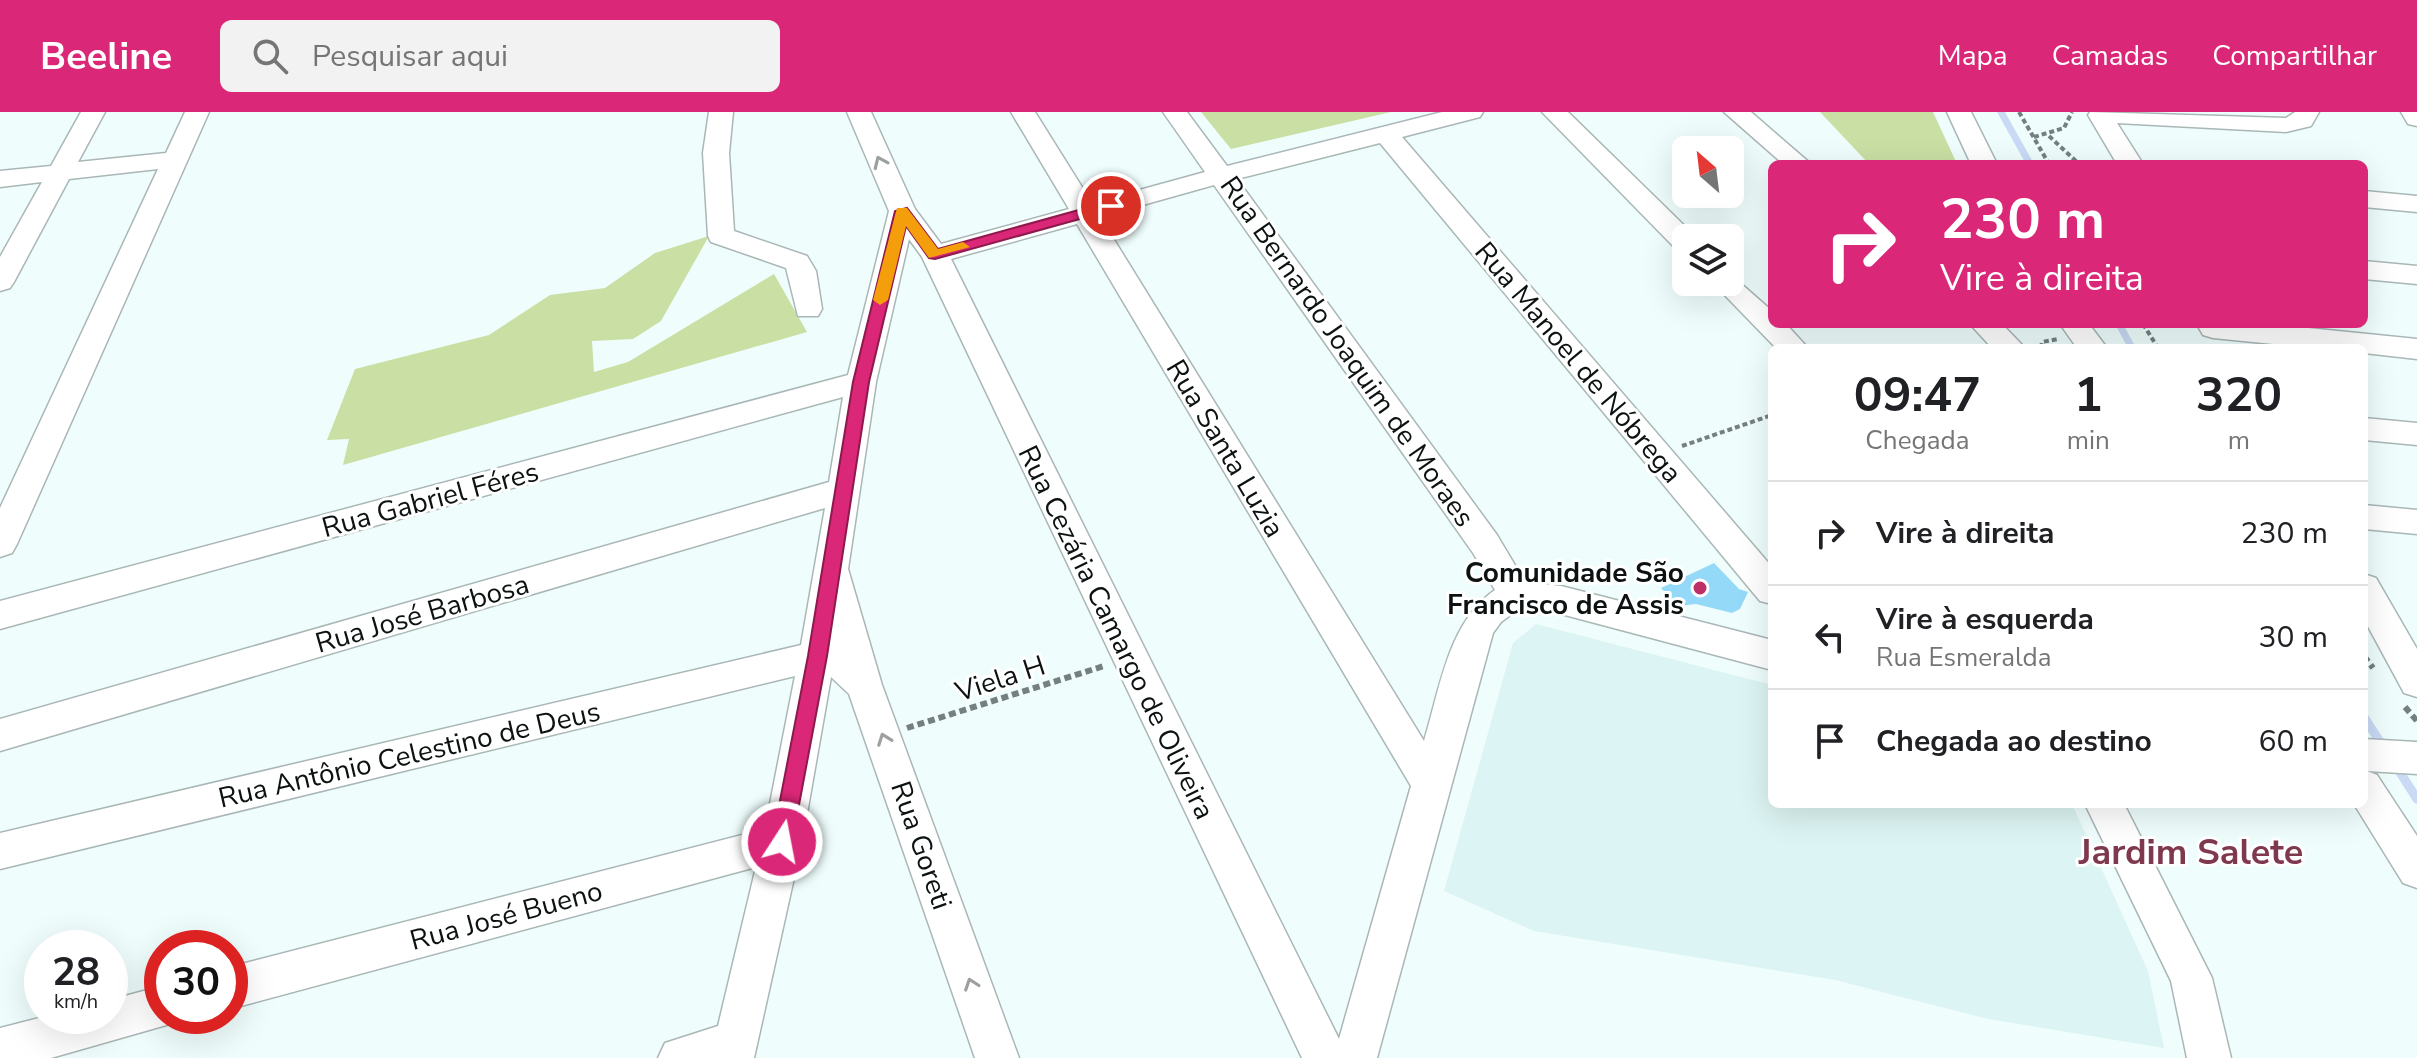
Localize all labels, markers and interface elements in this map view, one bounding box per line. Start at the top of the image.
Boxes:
search box [220,20,780,92]
text: Beeline [40,31,172,82]
icon: search [248,34,292,78]
text: Pesquisar aqui [312,36,508,77]
text: Mapa [1938,37,2008,75]
text: Camadas [2052,37,2168,75]
text: Compartilhar [2212,37,2377,75]
north arrow [1672,136,1744,208]
map controls [1672,136,1744,296]
one-way arrow [874,155,890,170]
street label: Rua Bernardo Joaquim de Moraes [1211,169,1483,535]
pin [1077,172,1145,240]
text: 230 m [1940,181,2105,258]
icon: arrive [1089,184,1133,228]
icon: right [1808,192,1912,296]
button: layers [1672,224,1744,296]
street label: Rua Manoel de Nóbrega [1466,234,1691,491]
text: Vire à direita [1940,254,2144,303]
street label: Rua Santa Luzia [1157,352,1293,545]
text: 09:47 [1854,362,1981,428]
text: 1 [2074,362,2103,428]
text: 320 [2196,362,2282,428]
text: Chegada [1865,423,1969,458]
text: min [2067,423,2110,458]
text: m [2228,423,2250,458]
street label: Rua Cezária Camargo de Oliveira [1009,439,1223,826]
street label: Rua Gabriel Féres [318,453,543,547]
icon: right [1808,511,1852,555]
text: Vire à direita [1876,513,2054,554]
text: 230 m [2241,513,2328,554]
place label: Comunidade São Francisco de Assis [1447,554,1684,624]
street label: Rua José Barbosa [311,565,534,663]
marker: Comunidade São Francisco de Assis [1691,579,1709,597]
text: Vire à esquerda [1876,599,2094,640]
icon: left [1808,615,1852,659]
text: 30 m [2259,617,2328,658]
text: Rua Esmeralda [1876,640,2051,675]
street label: Viela H [950,647,1050,712]
street label: Rua Antônio Celestino de Deus [215,693,604,817]
icon: arrive [1808,719,1852,763]
text: Chegada ao destino [1876,721,2152,762]
text: 60 m [2259,721,2328,762]
one-way arrow [878,733,894,747]
street label: Rua Goreti [881,776,961,915]
position arrow [740,800,824,884]
district label: Jardim Salete [2078,828,2303,877]
street label: Rua José Bueno [406,872,607,960]
speed limit sign: 30 [144,930,248,1034]
text: 28 [52,945,100,999]
one-way arrow [964,978,980,992]
text: km/h [54,988,98,1015]

